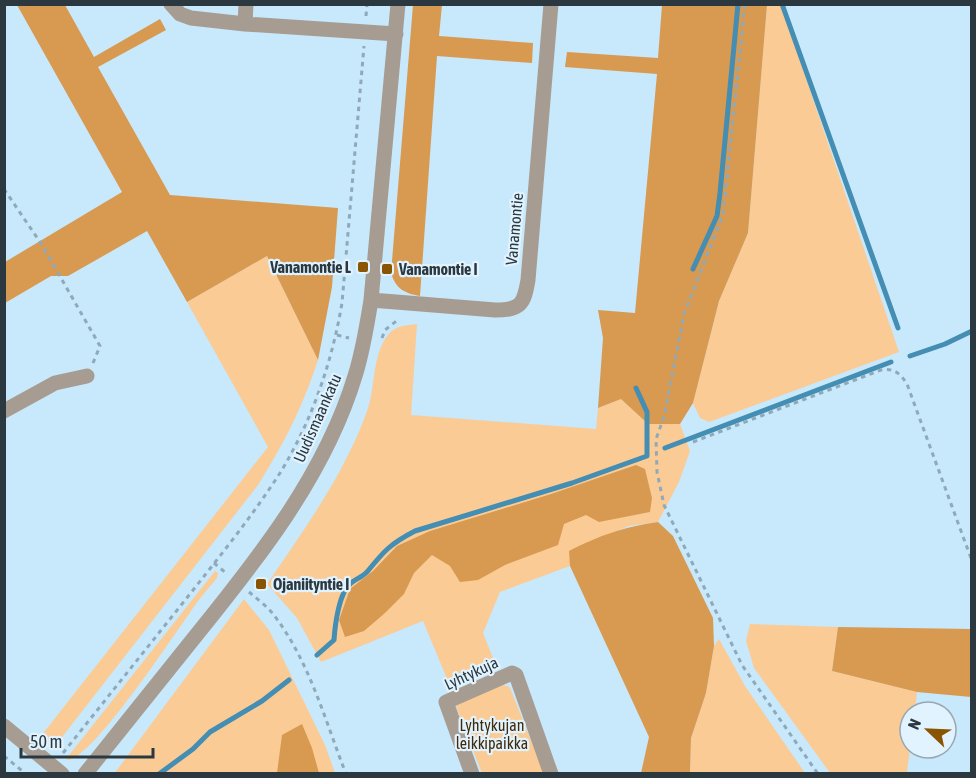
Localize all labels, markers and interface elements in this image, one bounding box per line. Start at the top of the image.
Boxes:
street label: Vanamontie [502,192,526,266]
place label: Vanamontie L [269,258,352,276]
marker: Vanamontie L [356,260,370,274]
place label: Vanamontie I [398,260,478,278]
marker: Vanamontie I [380,262,394,276]
street label: Uudismaankatu [289,371,345,465]
place label: Ojaniityntie I [273,575,349,593]
marker: Ojaniityntie I [254,577,268,591]
street label: Lyhtykuja [441,653,501,694]
north arrow [898,700,958,760]
park label: Lyhtykujan leikkipaikka [456,716,528,753]
text: N [904,716,924,732]
scale bar [21,721,153,759]
text: 50 m [30,731,62,752]

